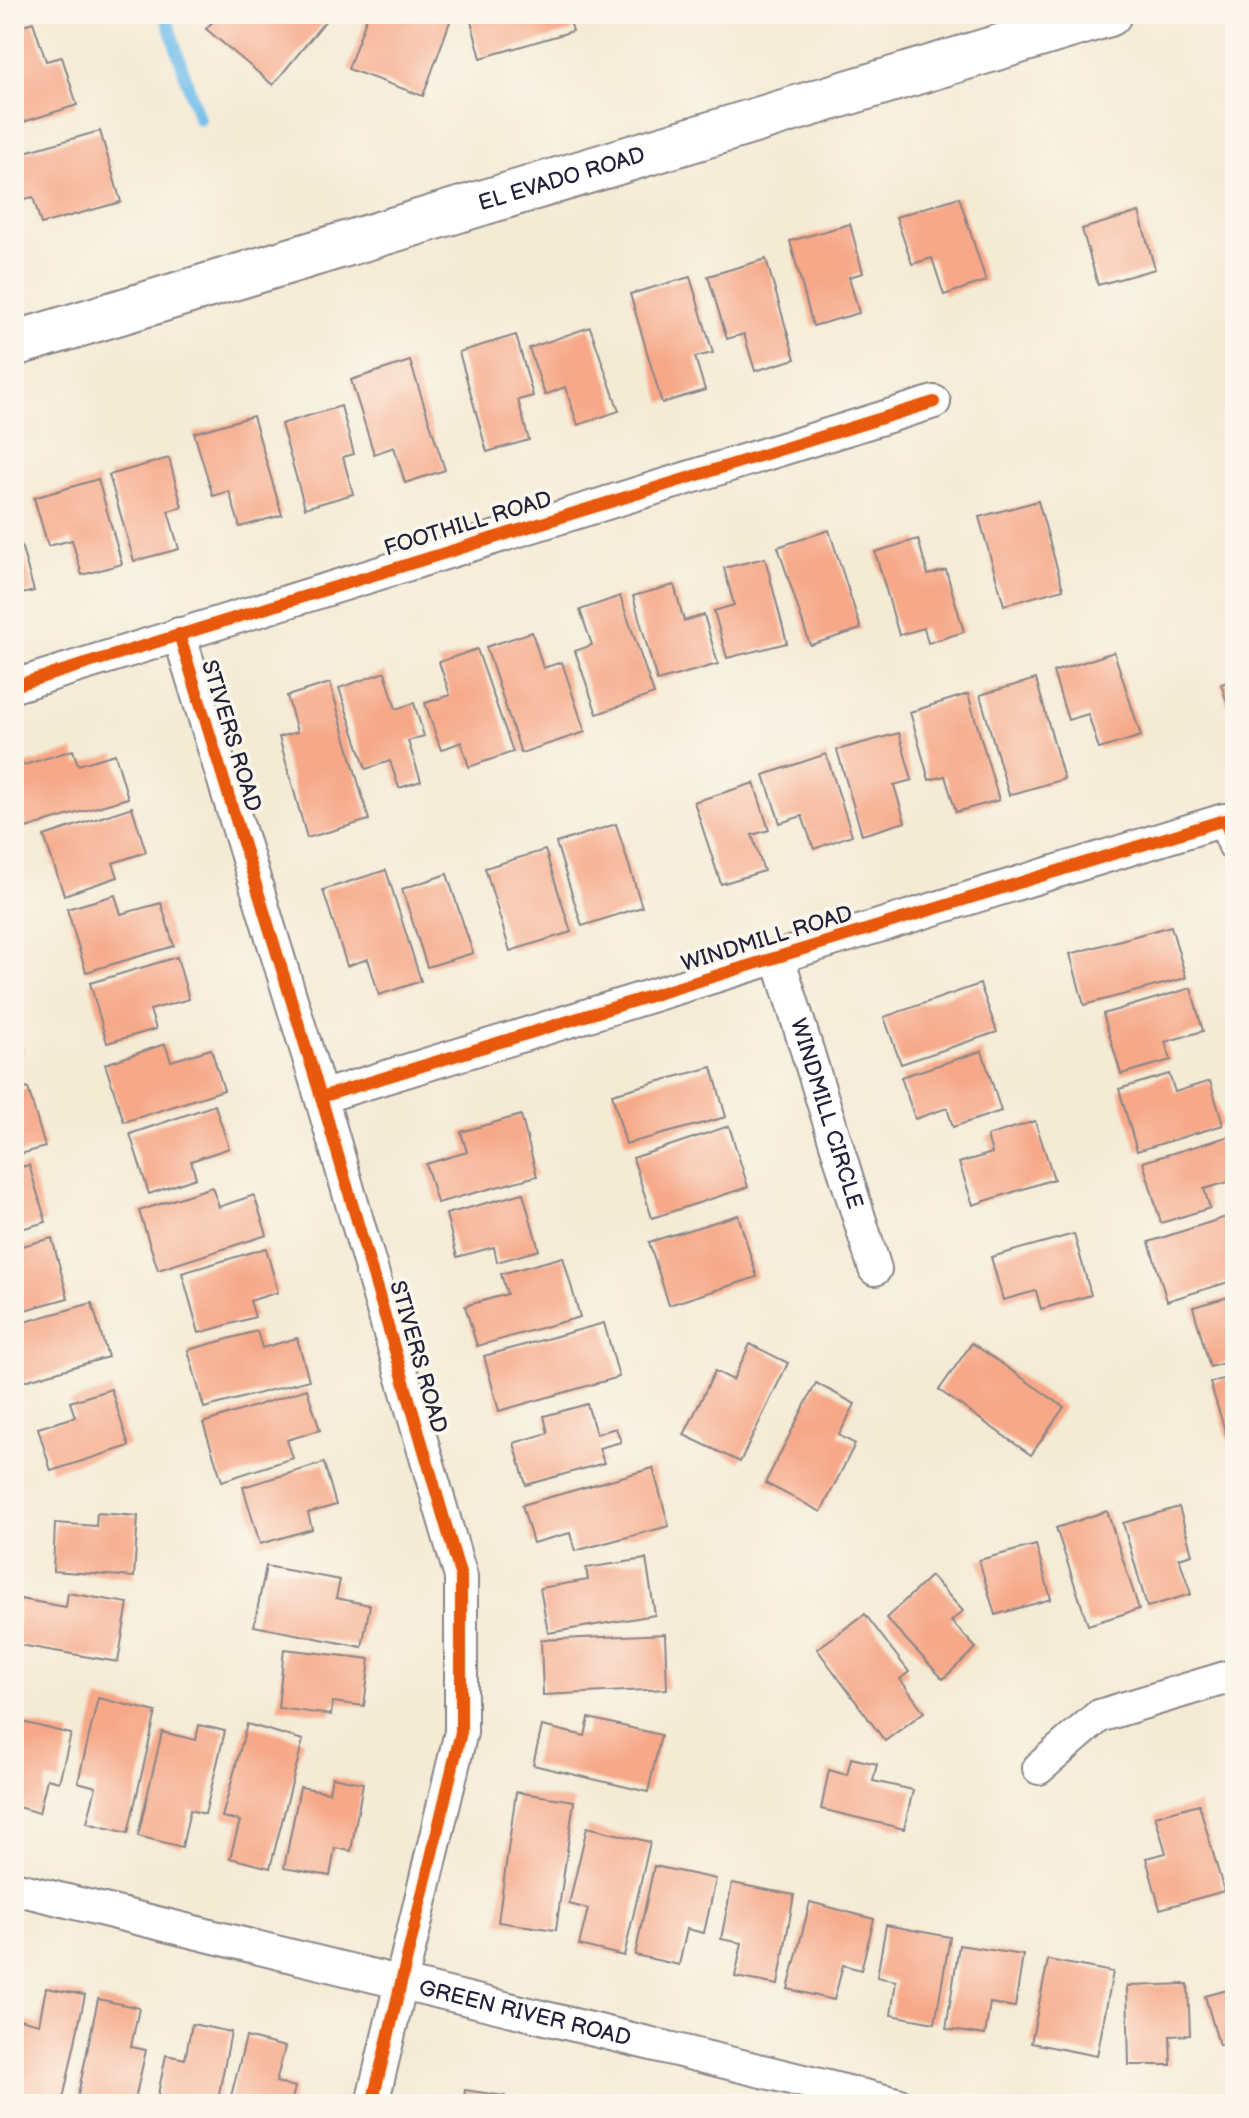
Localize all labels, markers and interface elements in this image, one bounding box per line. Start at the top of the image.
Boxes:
street label: EL EVADO ROAD [475,141,648,217]
street label: FOOTHILL ROAD [381,486,555,562]
street label: STIVERS ROAD [195,657,267,815]
street label: WINDMILL ROAD [678,900,856,978]
street label: WINDMILL CIRCLE [784,1015,869,1212]
street label: STIVERS ROAD [383,1278,453,1436]
street label: GREEN RIVER ROAD [416,1974,634,2052]

